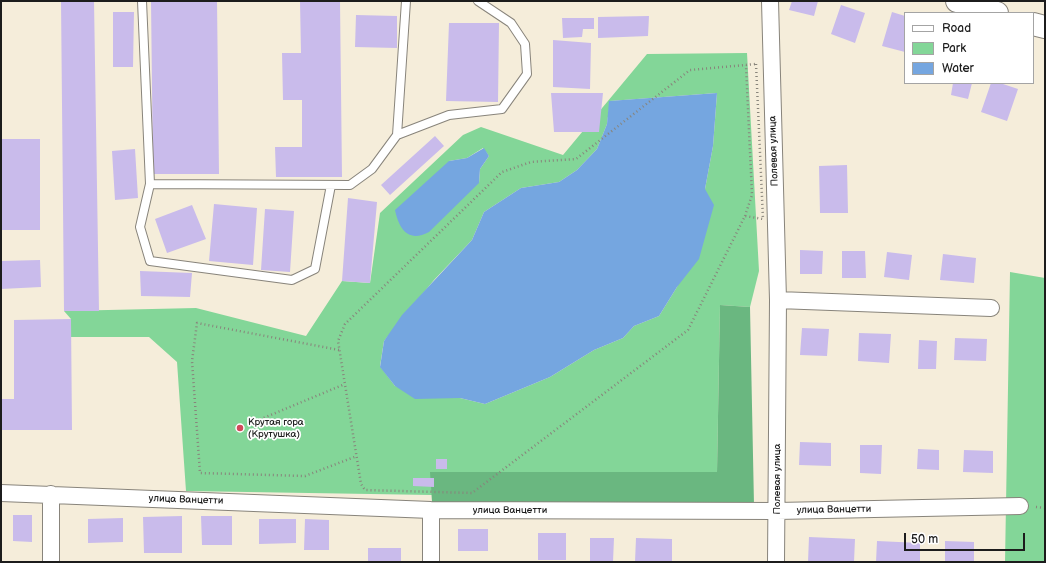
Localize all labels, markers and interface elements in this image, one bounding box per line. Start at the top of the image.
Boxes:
legend [904,12,1034,84]
text: Road [942,21,971,36]
text: Park [942,41,966,56]
text: Water [942,61,974,76]
street label: Полевая улица [767,115,781,187]
place label: Крутая гора (Крутушка) [248,416,304,440]
marker: Крутая гора (Крутушка) [235,423,245,433]
street label: Полевая улица [771,444,783,514]
street label: улица Ванцетти [148,493,224,507]
street label: улица Ванцетти [797,503,871,517]
street label: улица Ванцетти [473,504,547,516]
scale bar [906,525,1027,551]
text: 50 m [911,532,938,547]

